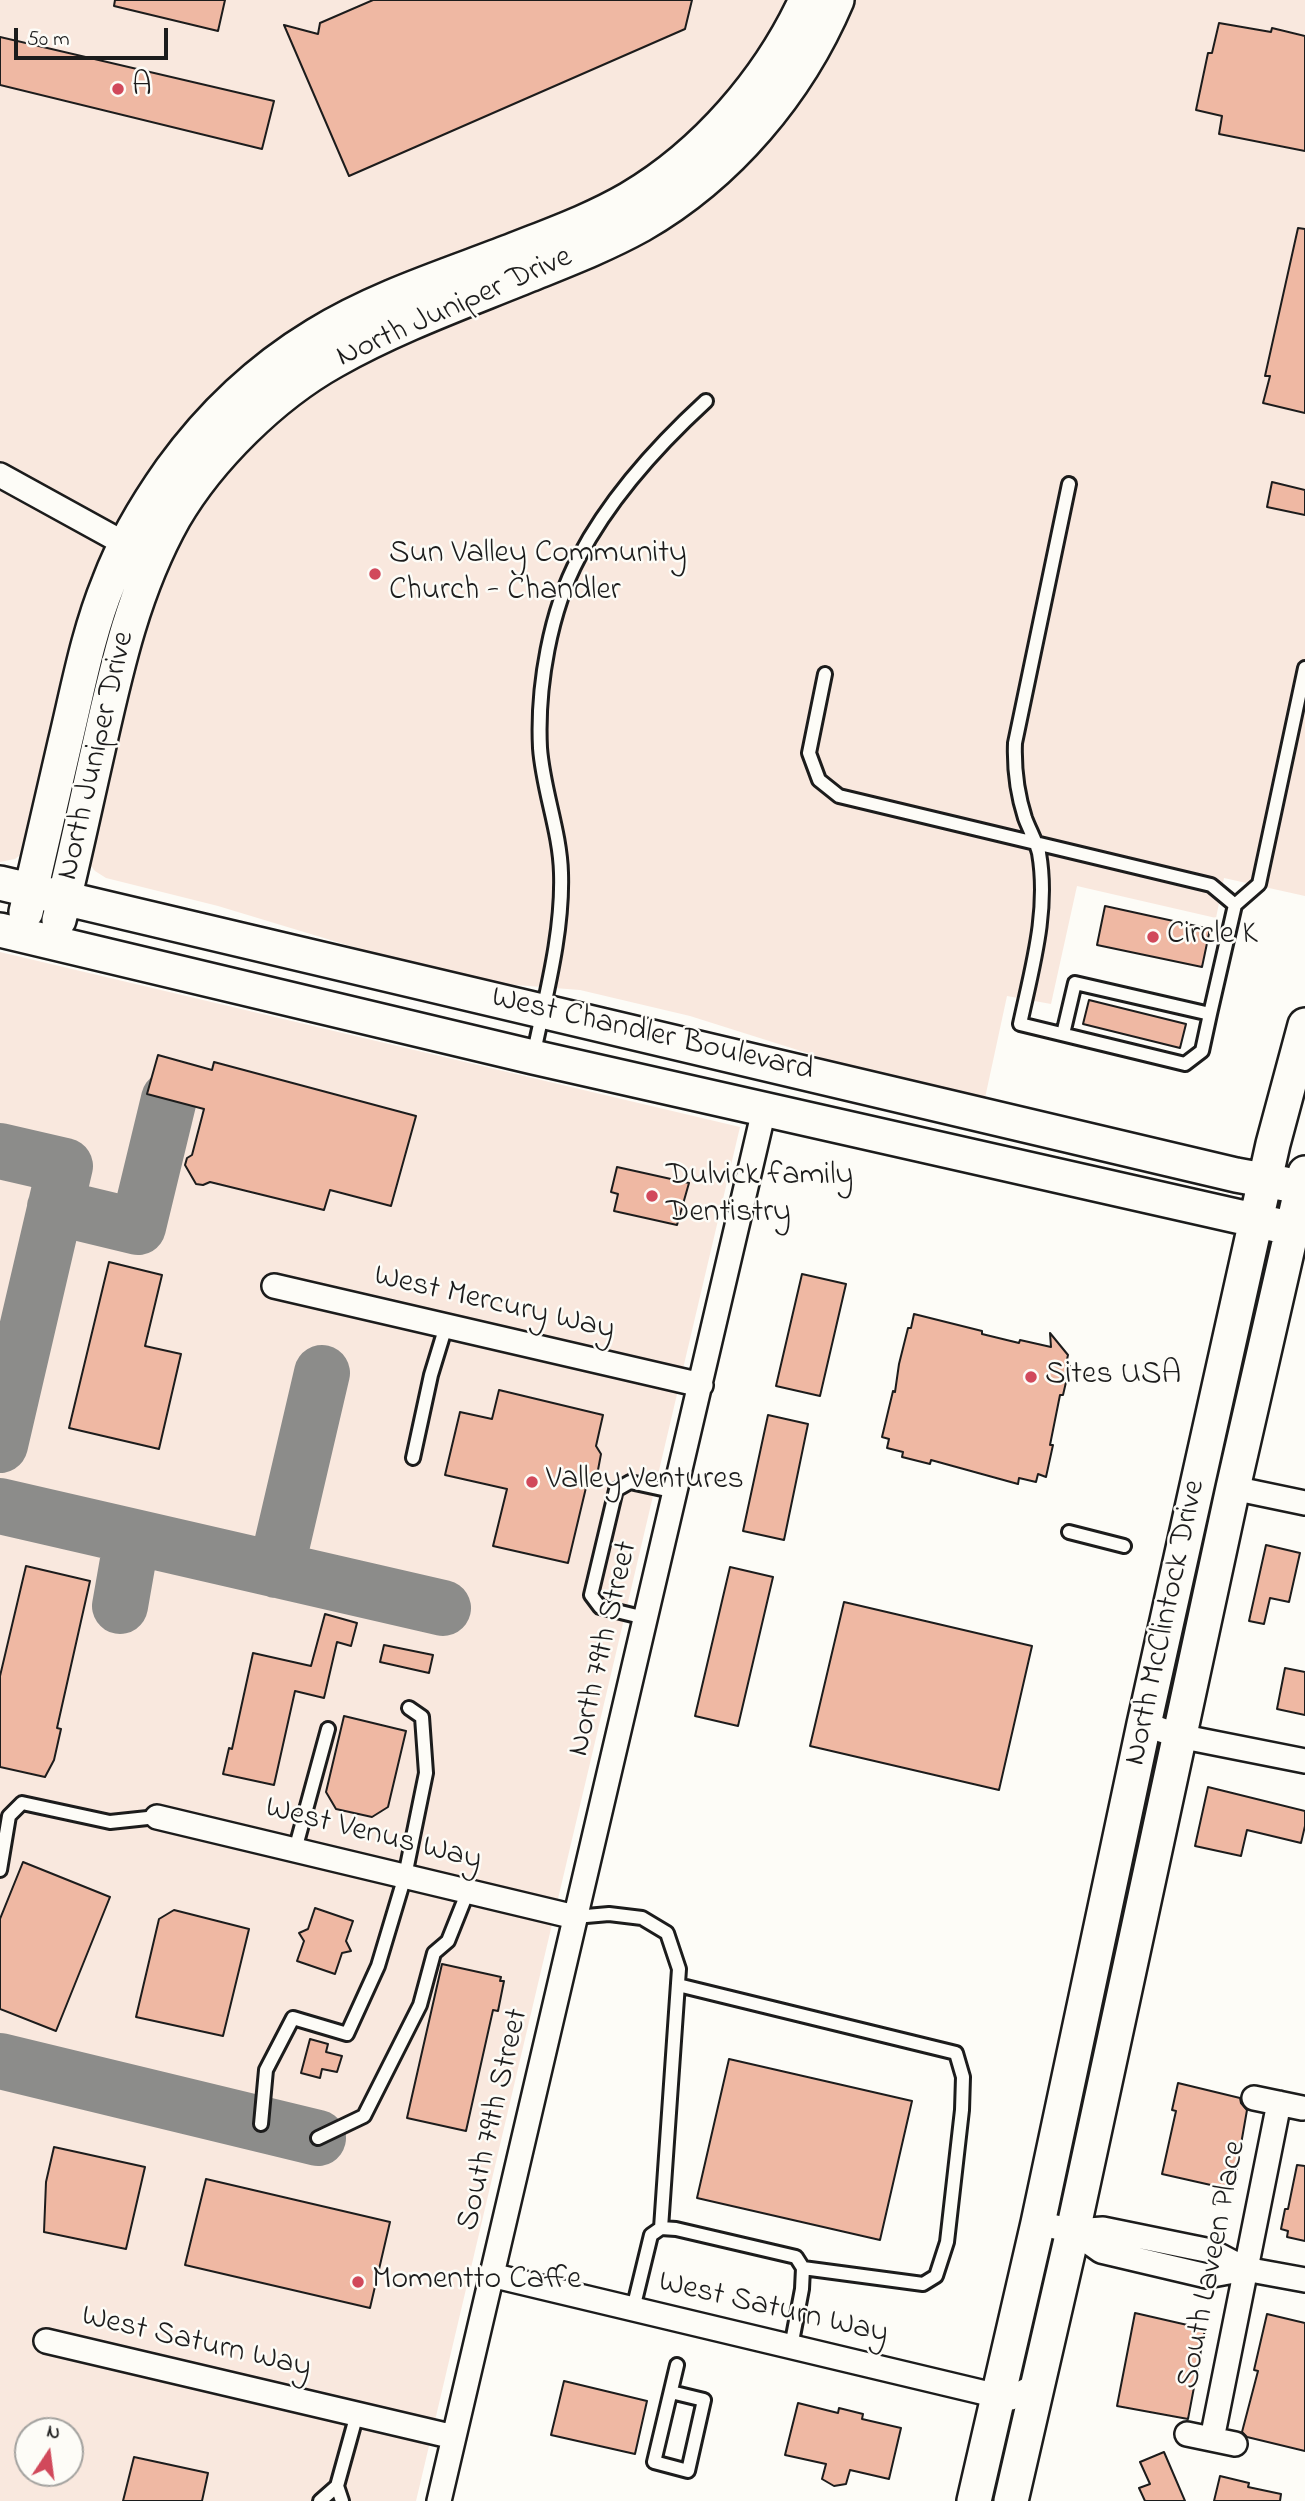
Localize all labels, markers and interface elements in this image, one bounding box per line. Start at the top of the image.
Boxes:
scale bar [18,14,172,58]
text: 50 m [27,25,70,55]
place label: A [132,70,152,108]
marker: A [110,81,126,97]
street label: North Juniper Drive [331,240,579,378]
place label: Sun Valley Community Church - Chandler [389,537,687,612]
marker: Sun Valley Community Church - Chandler [367,566,383,582]
street label: North Juniper Drive [51,628,145,884]
place label: Circle K [1167,918,1258,956]
marker: Circle K [1145,929,1161,945]
street label: West Chandler Boulevard [487,980,817,1092]
place label: Dulvick family Dentistry [666,1159,853,1234]
marker: Dulvick family Dentistry [644,1188,660,1204]
street label: West Mercury Way [370,1259,618,1351]
place label: Sites USA [1045,1358,1181,1396]
marker: Sites USA [1023,1369,1039,1385]
place label: Valley Ventures [546,1463,744,1501]
marker: Valley Ventures [524,1474,540,1490]
street label: North McClintock Drive [1118,1477,1216,1769]
street label: North 79th Street [562,1538,648,1760]
street label: West Venus Way [261,1791,485,1881]
street label: South 79th Street [451,2005,539,2235]
street label: South Laveen Place [1171,2138,1257,2392]
place label: Momentto Caffe [372,2263,581,2301]
street label: West Saturn Way [654,2265,892,2355]
marker: Momentto Caffe [350,2274,366,2290]
street label: West Saturn Way [77,2299,315,2389]
north arrow [14,2417,84,2487]
text: N [44,2418,63,2448]

